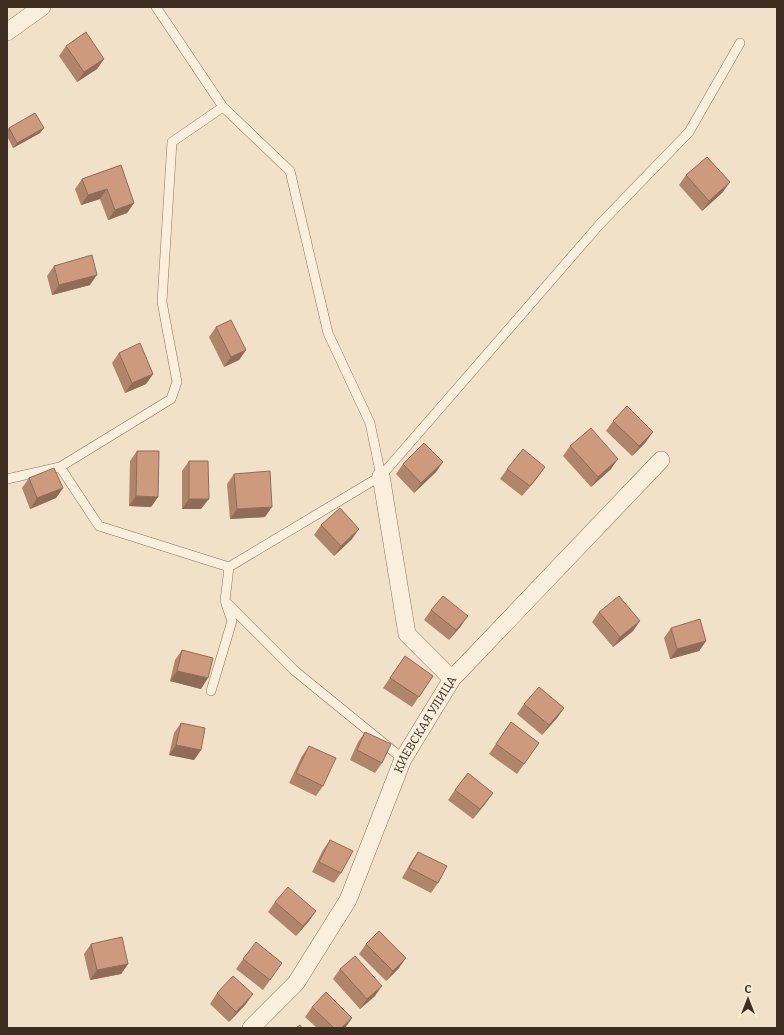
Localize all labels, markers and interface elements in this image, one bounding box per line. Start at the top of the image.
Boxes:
street label: КИЕВСКАЯ УЛИЦА [391,673,460,775]
north arrow [728,979,768,1019]
text: С [745,983,752,996]

